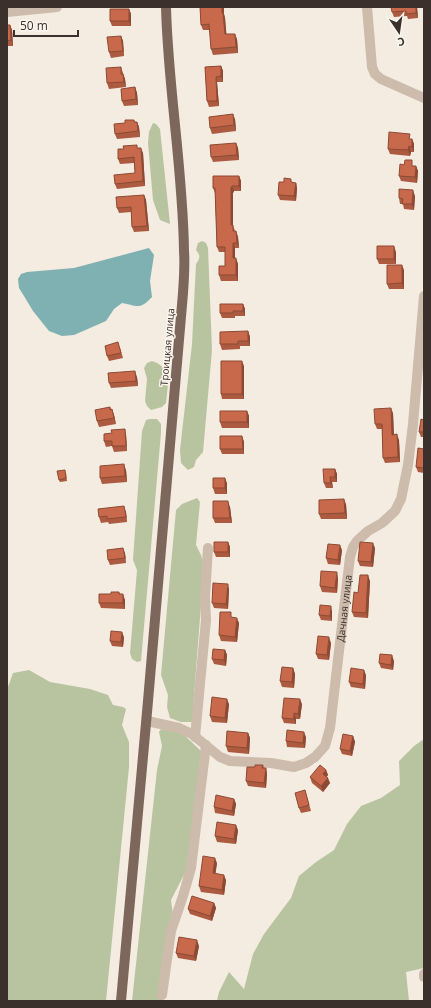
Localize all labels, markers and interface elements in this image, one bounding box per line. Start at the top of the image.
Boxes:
scale bar [14,12,78,38]
north arrow [379,12,419,52]
text: 50 m [20,17,48,34]
text: С [396,34,406,50]
street label: Троицкая улица [157,308,177,386]
street label: Дачная улица [333,574,355,643]

